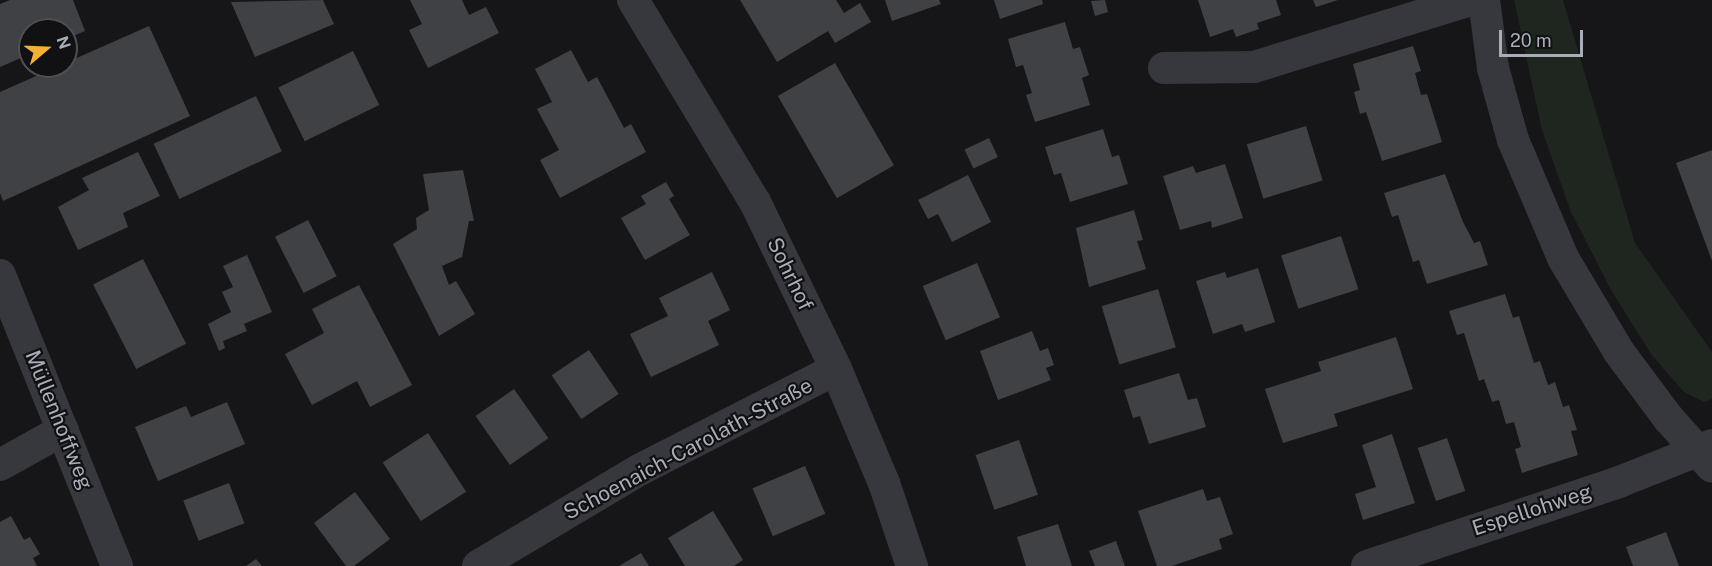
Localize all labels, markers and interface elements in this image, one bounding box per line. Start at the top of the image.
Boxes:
north arrow [18,18,78,78]
scale bar [1502,18,1586,56]
text: 20 m [1510,30,1552,51]
text: N [53,34,75,52]
street label: Sohrhof [762,233,818,315]
street label: Müllenhoffweg [20,347,98,493]
street label: Schoenaich-Carolath-Straße [559,373,817,525]
street label: Espellohweg [1469,479,1595,541]

